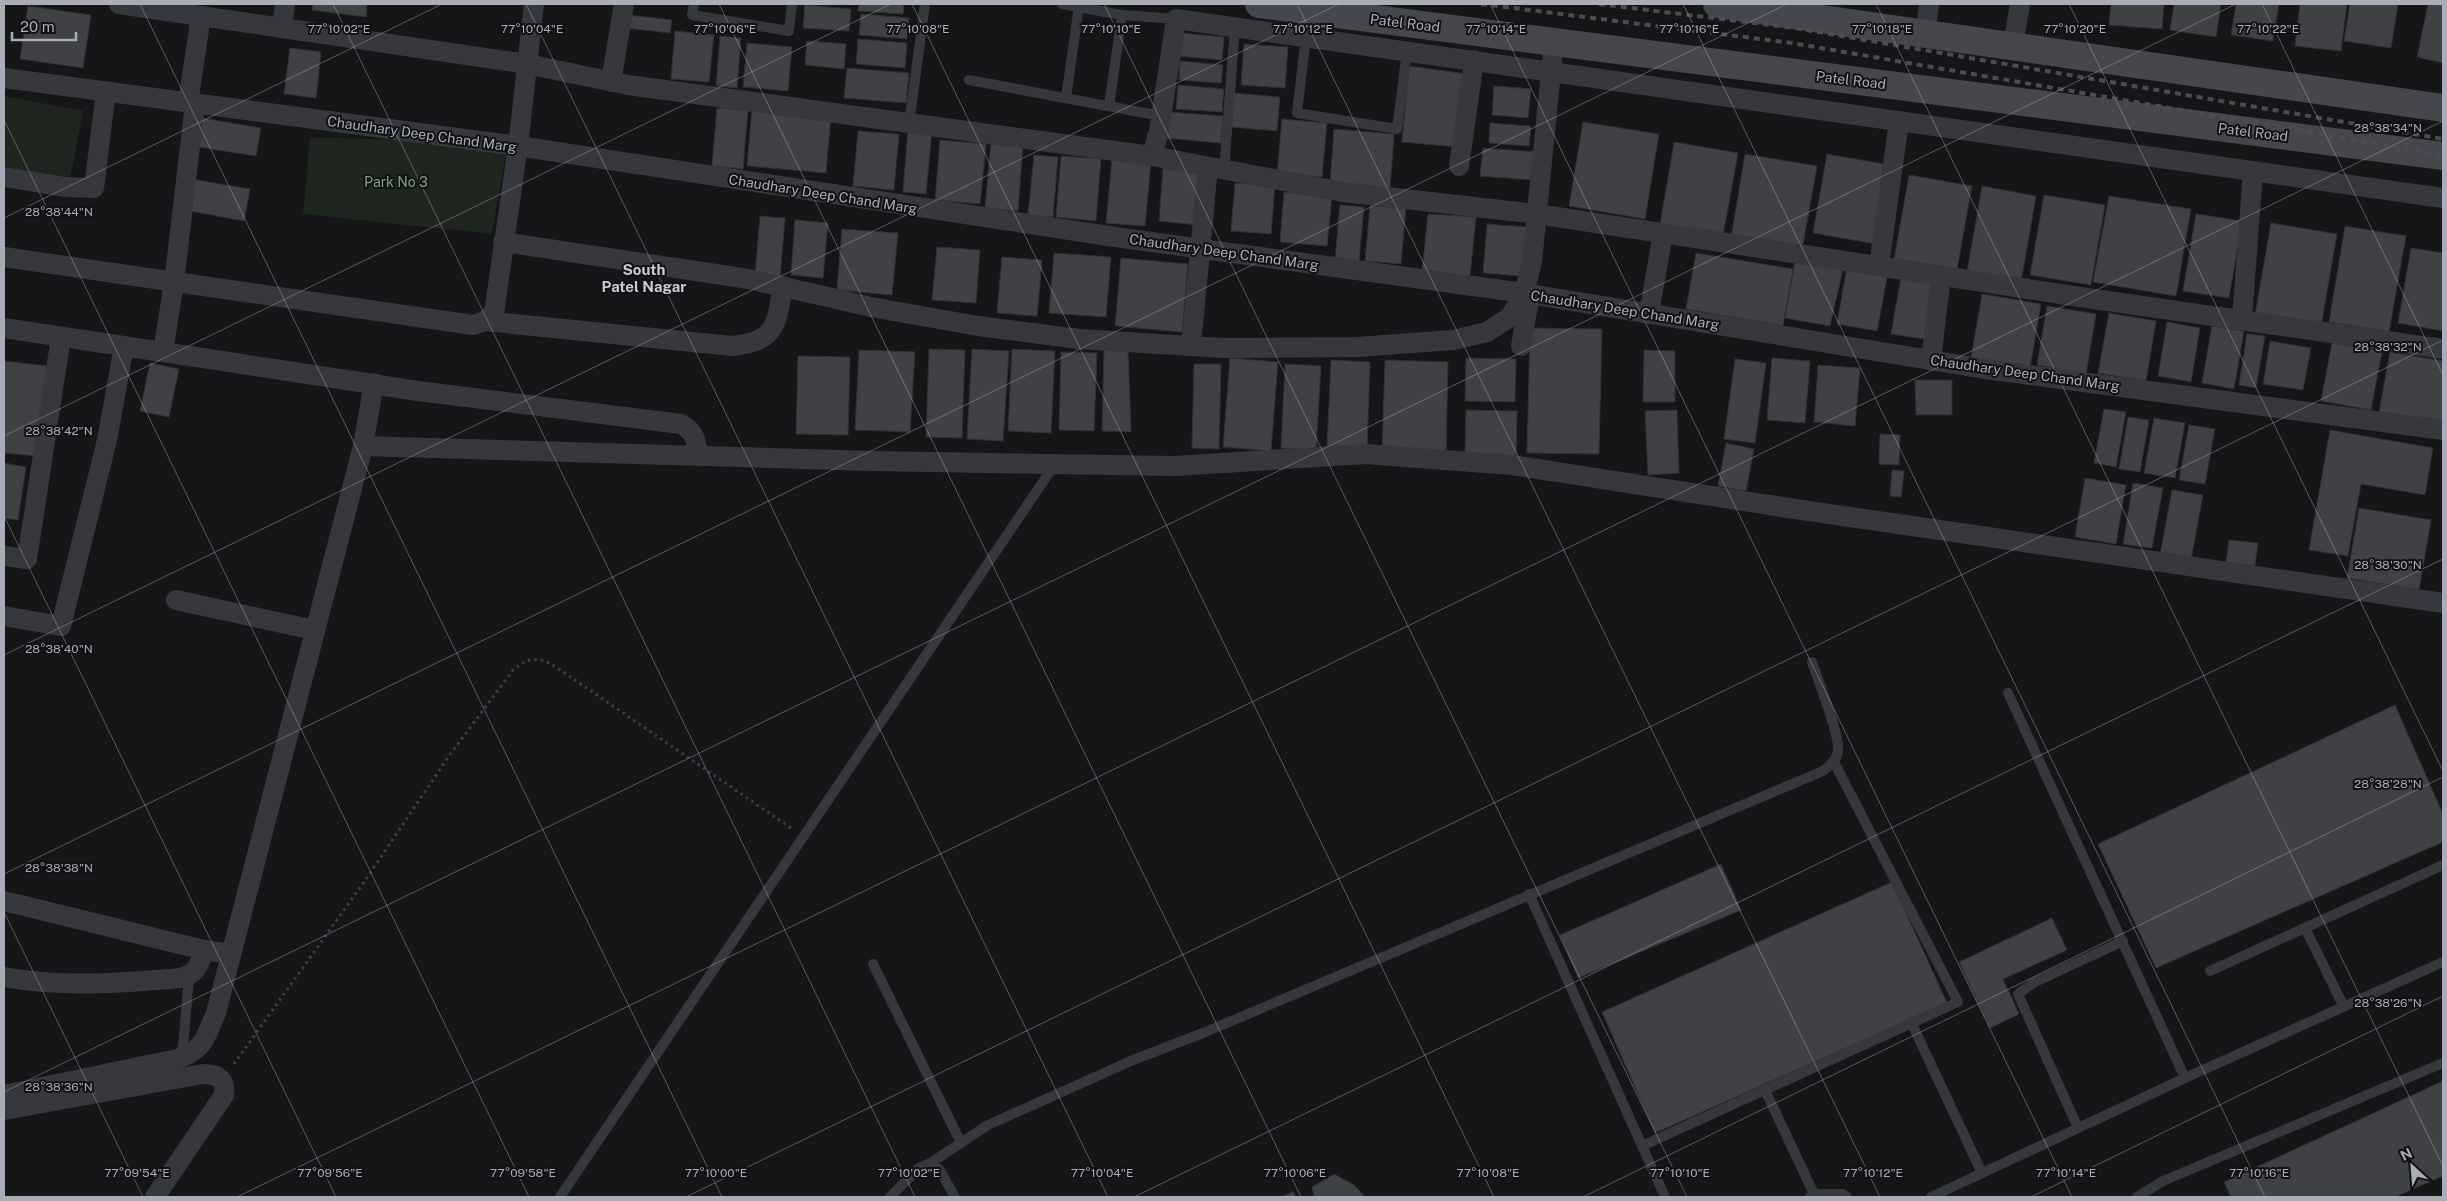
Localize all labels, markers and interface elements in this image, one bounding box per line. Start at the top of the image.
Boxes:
scale bar [12,10,76,42]
street label: Patel Road [1369,11,1441,35]
text: 20 m [20,18,55,35]
text: 77°10'02"E [308,22,370,36]
text: 77°10'04"E [501,22,563,36]
text: 77°10'06"E [694,22,756,36]
text: 77°10'08"E [887,22,949,36]
text: 77°10'10"E [1081,22,1141,36]
text: 77°10'12"E [1273,22,1333,36]
text: 77°10'14"E [1466,22,1526,36]
text: 77°10'16"E [1659,22,1719,36]
text: 77°10'18"E [1852,22,1912,36]
text: 77°10'20"E [2044,22,2106,36]
text: 77°10'22"E [2237,22,2299,36]
street label: Patel Road [1815,68,1887,92]
street label: Chaudhary Deep Chand Marg [326,113,518,155]
street label: Patel Road [2217,120,2289,144]
text: 28°38'34"N [2354,121,2422,135]
street label: Chaudhary Deep Chand Marg [728,171,919,217]
park label: Park No 3 [364,174,428,190]
text: 28°38'44"N [25,205,93,219]
street label: Chaudhary Deep Chand Marg [1128,231,1320,273]
district label: South Patel Nagar [602,261,686,295]
street label: Chaudhary Deep Chand Marg [1530,287,1721,333]
text: 28°38'32"N [2354,340,2422,354]
street label: Chaudhary Deep Chand Marg [1929,352,2121,394]
text: 28°38'42"N [25,424,93,438]
text: 28°38'30"N [2354,558,2422,572]
text: 28°38'40"N [25,642,93,656]
text: 28°38'28"N [2354,777,2422,791]
text: 28°38'38"N [25,861,93,875]
text: 28°38'26"N [2354,996,2422,1010]
text: 28°38'36"N [25,1080,93,1094]
north arrow [2387,1141,2437,1191]
text: N [2398,1145,2415,1164]
text: 77°09'54"E [104,1166,170,1180]
text: 77°09'56"E [297,1166,363,1180]
text: 77°09'58"E [490,1166,556,1180]
text: 77°10'00"E [685,1166,747,1180]
text: 77°10'02"E [878,1166,940,1180]
text: 77°10'04"E [1071,1166,1133,1180]
text: 77°10'06"E [1264,1166,1326,1180]
text: 77°10'08"E [1457,1166,1519,1180]
text: 77°10'10"E [1650,1166,1710,1180]
text: 77°10'12"E [1843,1166,1903,1180]
text: 77°10'14"E [2036,1166,2096,1180]
text: 77°10'16"E [2229,1166,2289,1180]

